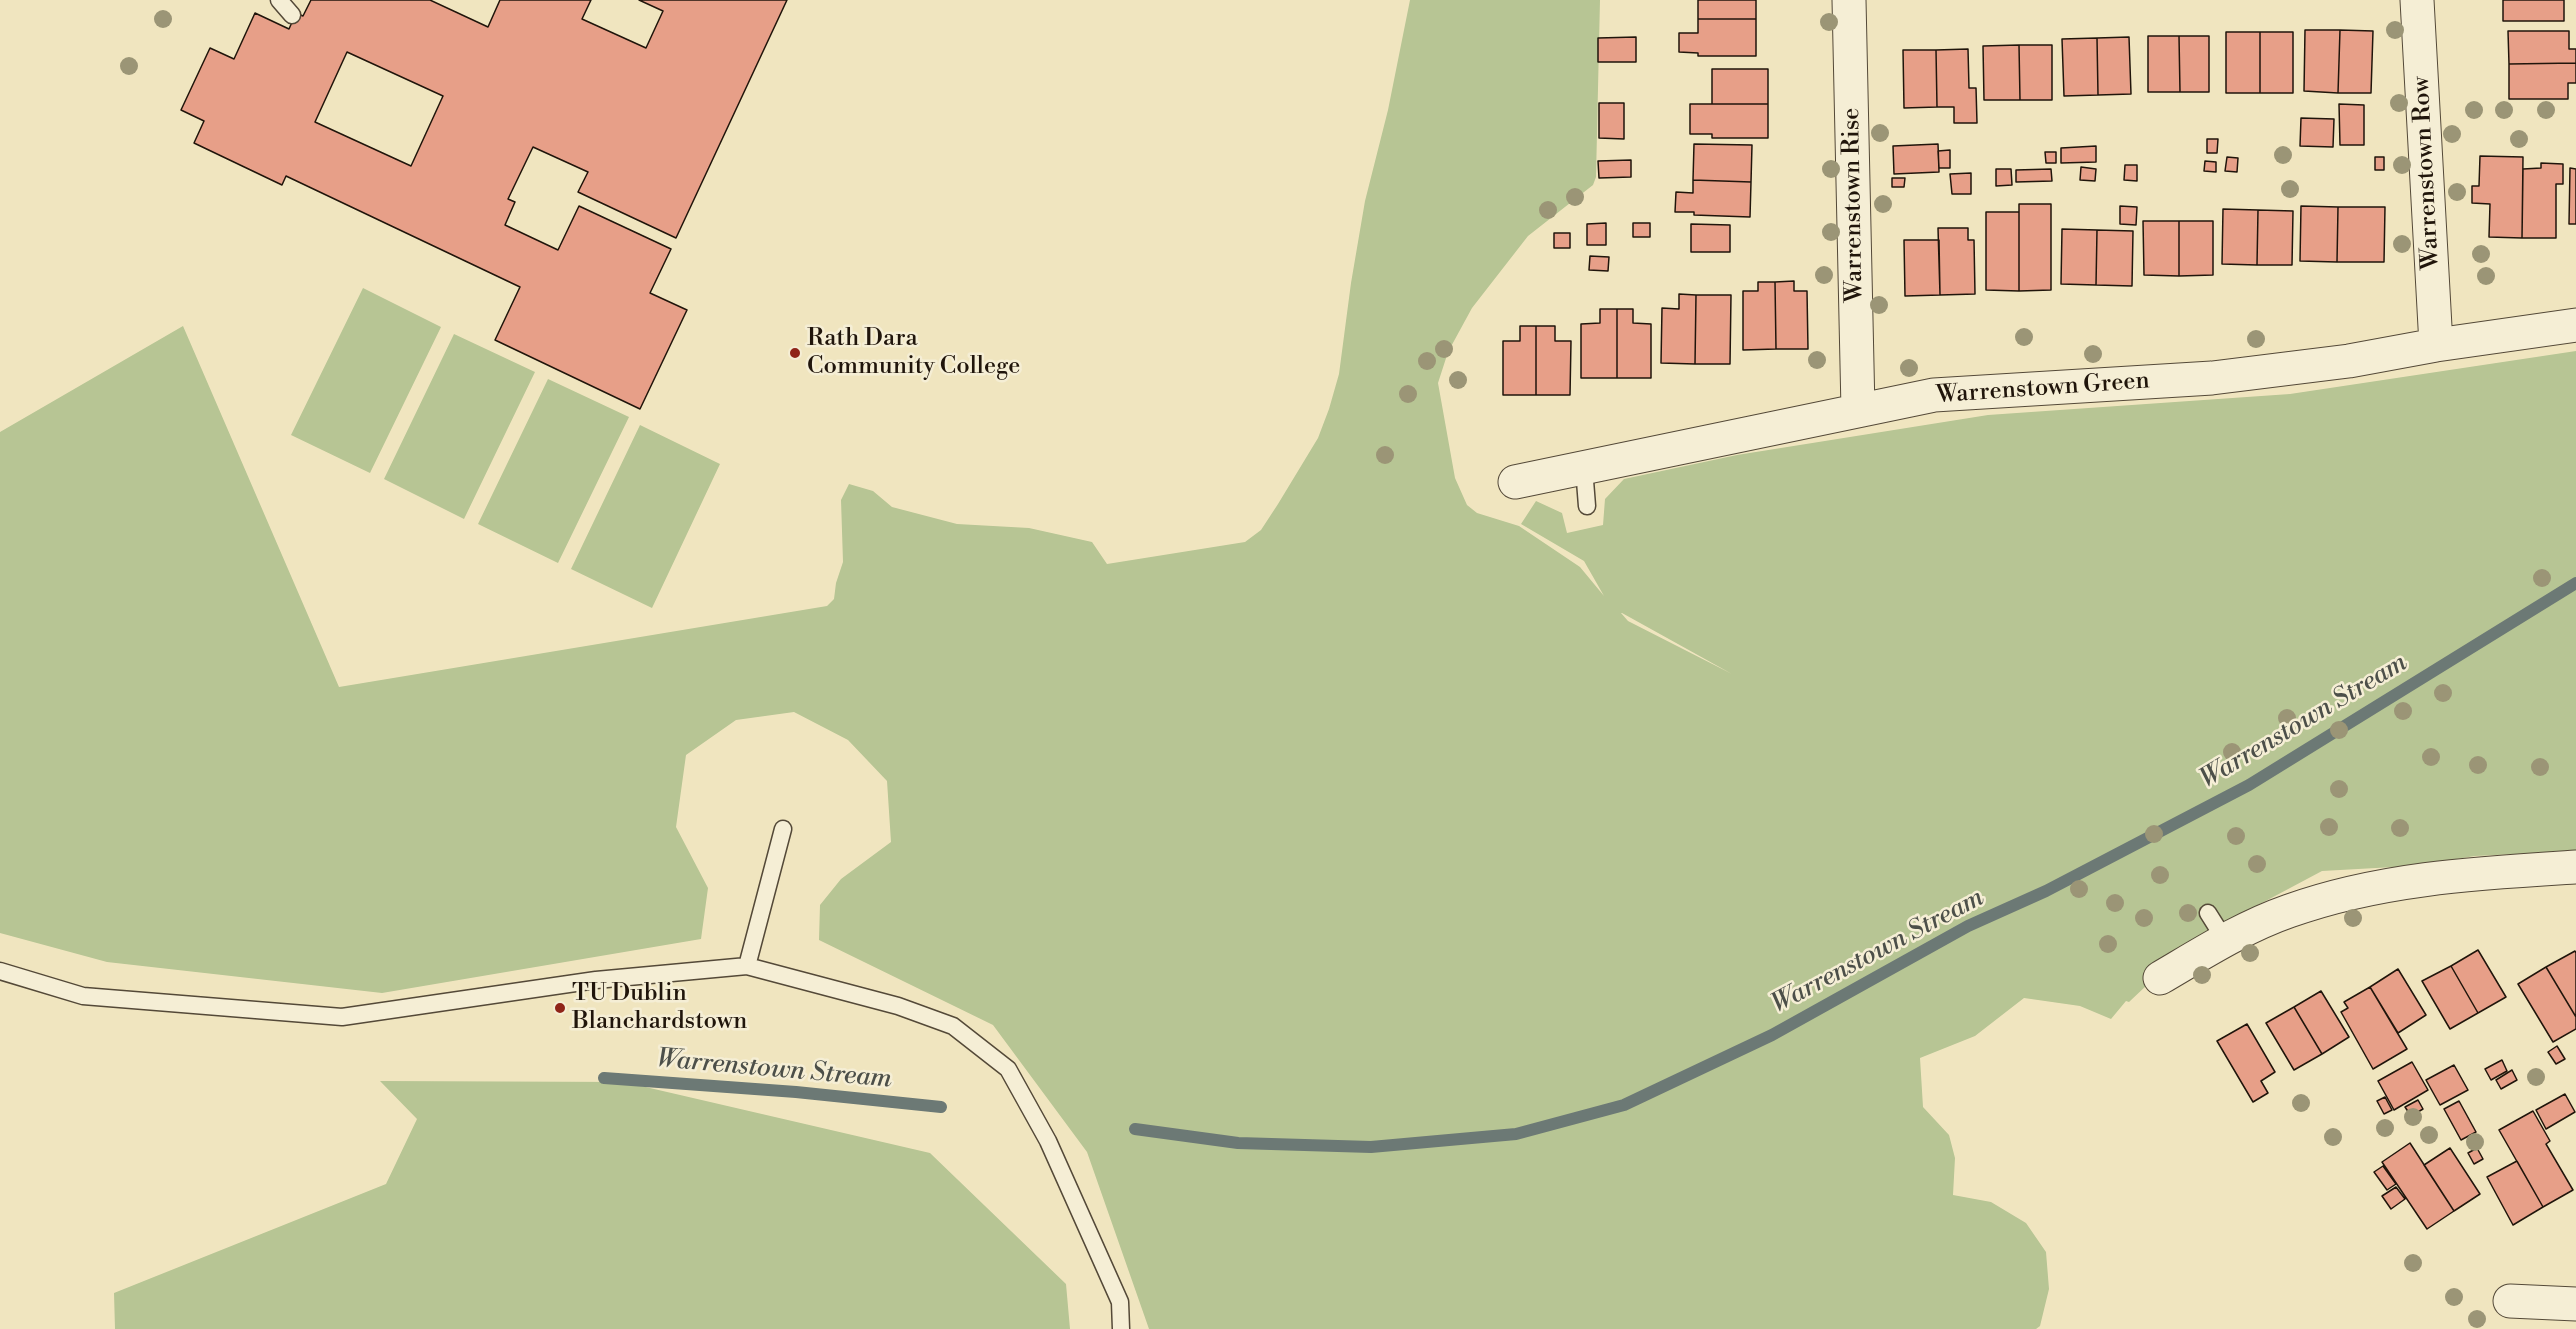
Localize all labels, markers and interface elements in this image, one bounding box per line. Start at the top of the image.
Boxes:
street label: Warrenstown Row [2408,76,2446,270]
street label: Warrenstown Rise [1838,107,1870,303]
place label: Rath Dara Community College [807,325,1020,381]
marker: Rath Dara Community College [788,346,802,360]
street label: Warrenstown Green [1935,367,2151,411]
water label: Warrenstown Stream [2195,648,2413,796]
water label: Warrenstown Stream [1767,883,1989,1021]
place label: TU Dublin Blanchardstown [572,980,747,1036]
marker: TU Dublin Blanchardstown [553,1001,567,1015]
water label: Warrenstown Stream [655,1044,893,1096]

